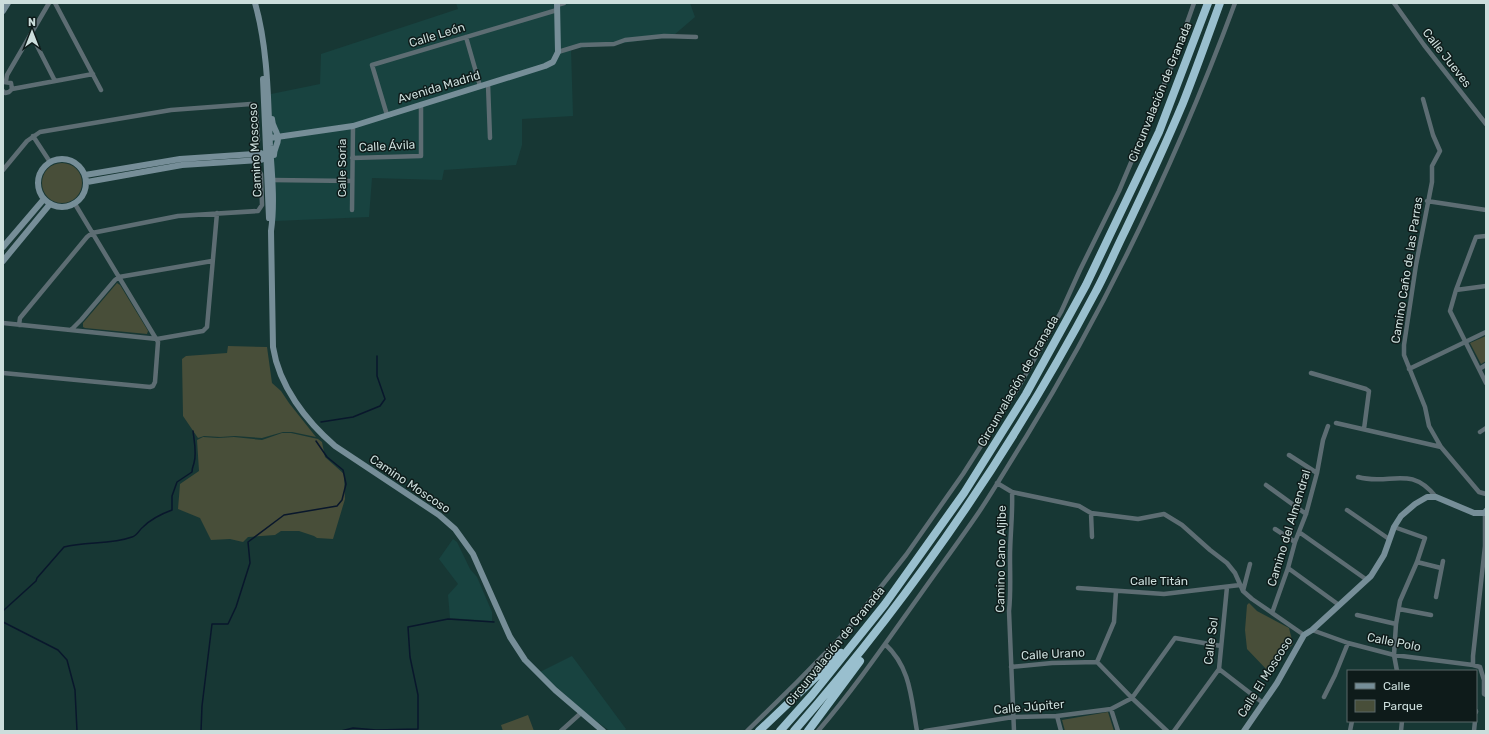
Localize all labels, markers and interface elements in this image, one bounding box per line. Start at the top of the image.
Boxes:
north arrow [12,12,52,52]
text: N [28,16,36,29]
street label: Calle León [407,20,467,50]
street label: Circunvalación de Granada [1126,20,1194,164]
street label: Calle Jueves [1420,26,1474,90]
street label: Avenida Madrid [396,68,482,106]
street label: Camino Moscoso [246,102,264,197]
street label: Calle Ávila [358,138,416,154]
street label: Calle Soria [335,139,349,197]
street label: Camino Caño de las Parras [1388,196,1426,344]
street label: Circunvalación de Granada [975,313,1061,449]
street label: Camino Moscoso [367,452,453,516]
street label: Camino del Almendral [1265,468,1313,588]
street label: Camino Cano Aljibe [993,505,1009,613]
street label: Calle Titán [1130,574,1188,588]
street label: Circunvalación de Granada [783,584,887,708]
street label: Calle Sol [1201,617,1221,665]
street label: Calle Polo [1366,630,1422,654]
street label: Calle El Moscoso [1235,634,1295,720]
street label: Calle Urano [1021,645,1085,663]
legend [1347,670,1477,722]
text: Calle [1383,679,1410,693]
street label: Calle Júpiter [993,697,1065,717]
text: Parque [1383,699,1423,713]

